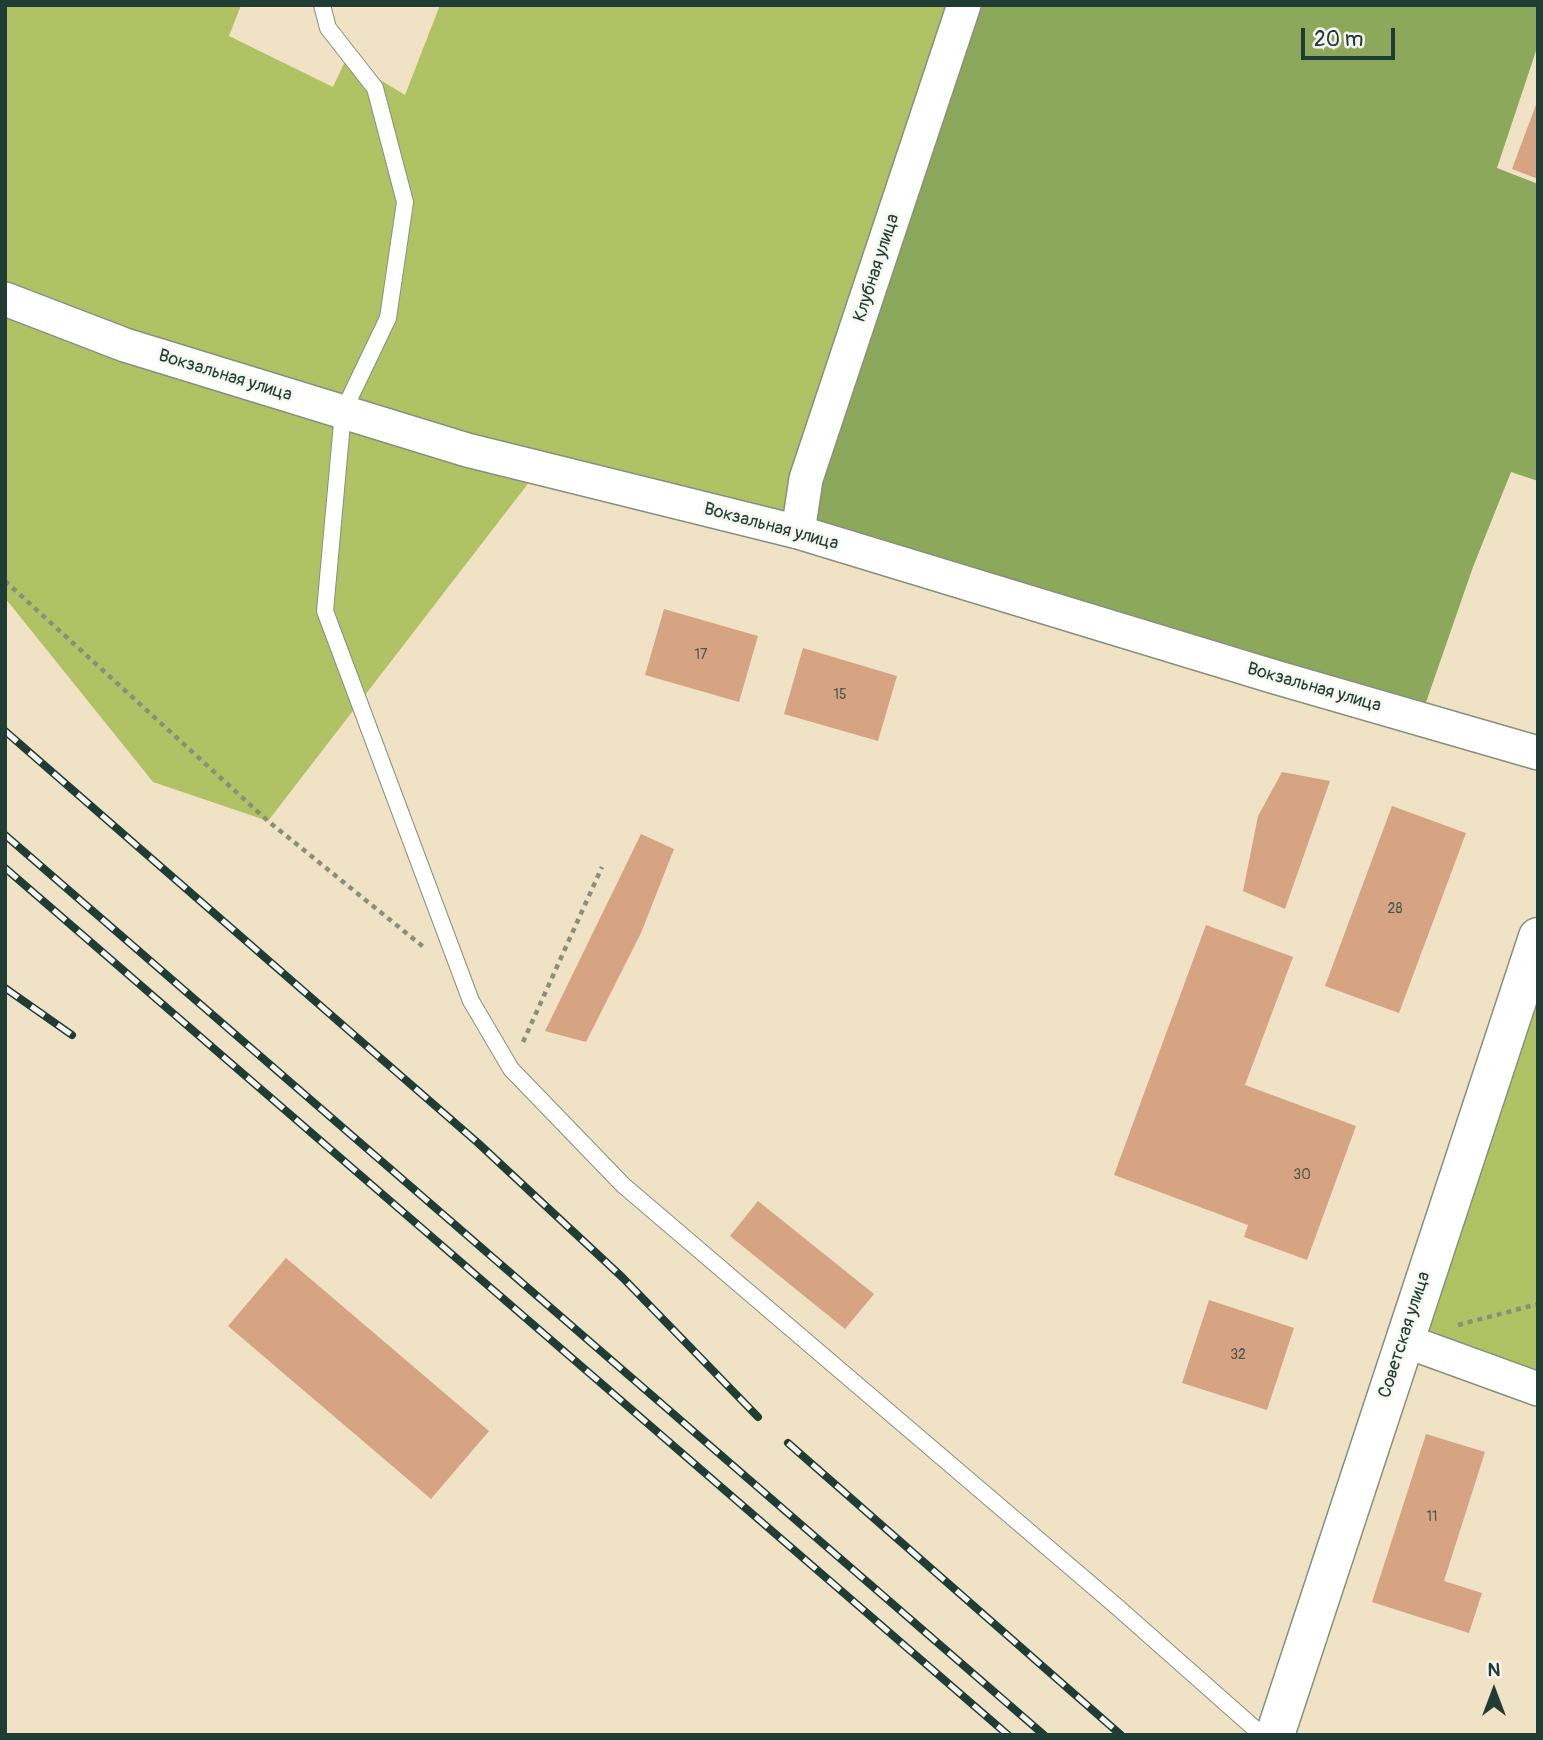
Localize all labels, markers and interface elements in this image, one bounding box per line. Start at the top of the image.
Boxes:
scale bar [1305,14,1400,58]
text: 20 m [1314,26,1363,53]
street label: Клубная улица [849,211,905,325]
street label: Вокзальная улица [156,345,294,407]
street label: Вокзальная улица [701,499,841,555]
house number: 17 [695,647,707,663]
street label: Вокзальная улица [1244,659,1384,717]
house number: 15 [833,687,847,703]
house number: 28 [1388,901,1402,917]
house number: 30 [1293,1167,1311,1183]
street label: Советская улица [1374,1269,1436,1401]
house number: 32 [1230,1347,1246,1363]
house number: 11 [1427,1509,1437,1525]
north arrow [1459,1656,1529,1726]
text: N [1488,1658,1500,1682]

